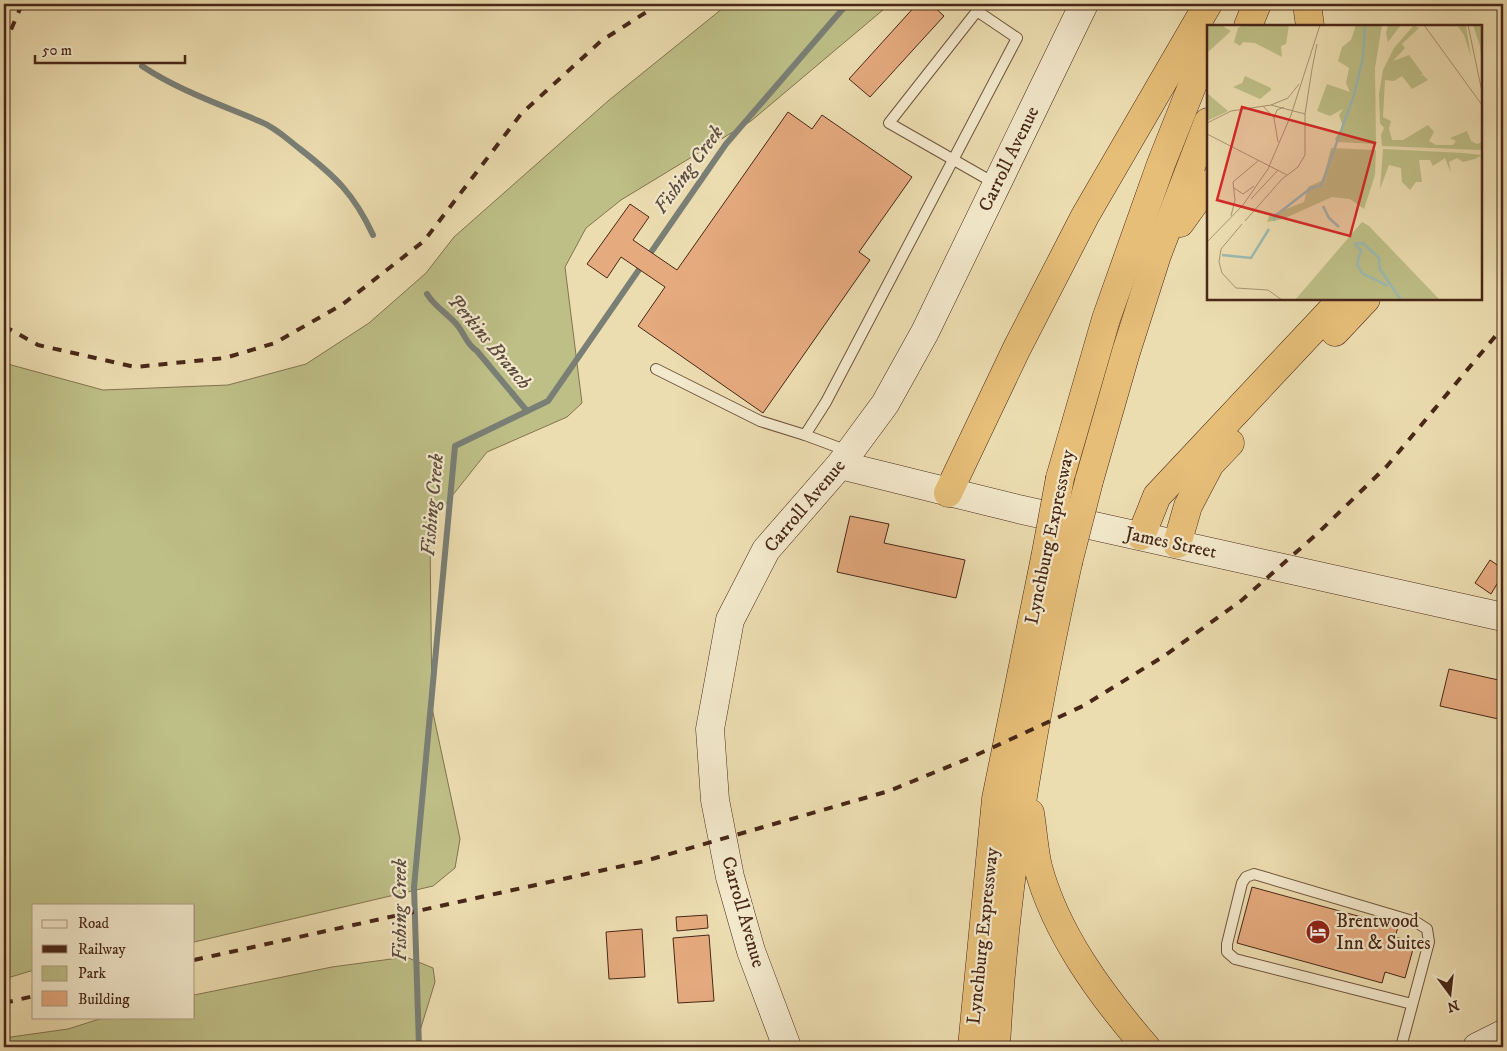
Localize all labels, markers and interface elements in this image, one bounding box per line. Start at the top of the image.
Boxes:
inset map [1207,25,1482,300]
scale bar [35,32,185,64]
text: 50 m [42,41,72,60]
street label: Carroll Avenue [974,102,1044,215]
water label: Fishing Creek [649,121,730,219]
water label: Perkins Branch [442,289,536,395]
street label: Lynchburg Expressway [1020,447,1080,626]
water label: Fishing Creek [416,452,450,557]
street label: Carroll Avenue [759,455,851,557]
street label: James Street [1121,522,1219,564]
street label: Lynchburg Expressway [962,845,1004,1026]
street label: Carroll Avenue [716,854,770,970]
water label: Fishing Creek [388,858,413,961]
legend [32,904,195,1018]
place label: Brentwood Inn & Suites [1336,910,1431,955]
text: Road [78,914,110,933]
hotel icon: Brentwood Inn & Suites [1305,919,1331,945]
text: Railway [78,940,126,959]
text: Park [78,964,107,983]
north arrow [1424,968,1474,1018]
text: Building [78,990,130,1009]
text: N [1445,995,1461,1016]

